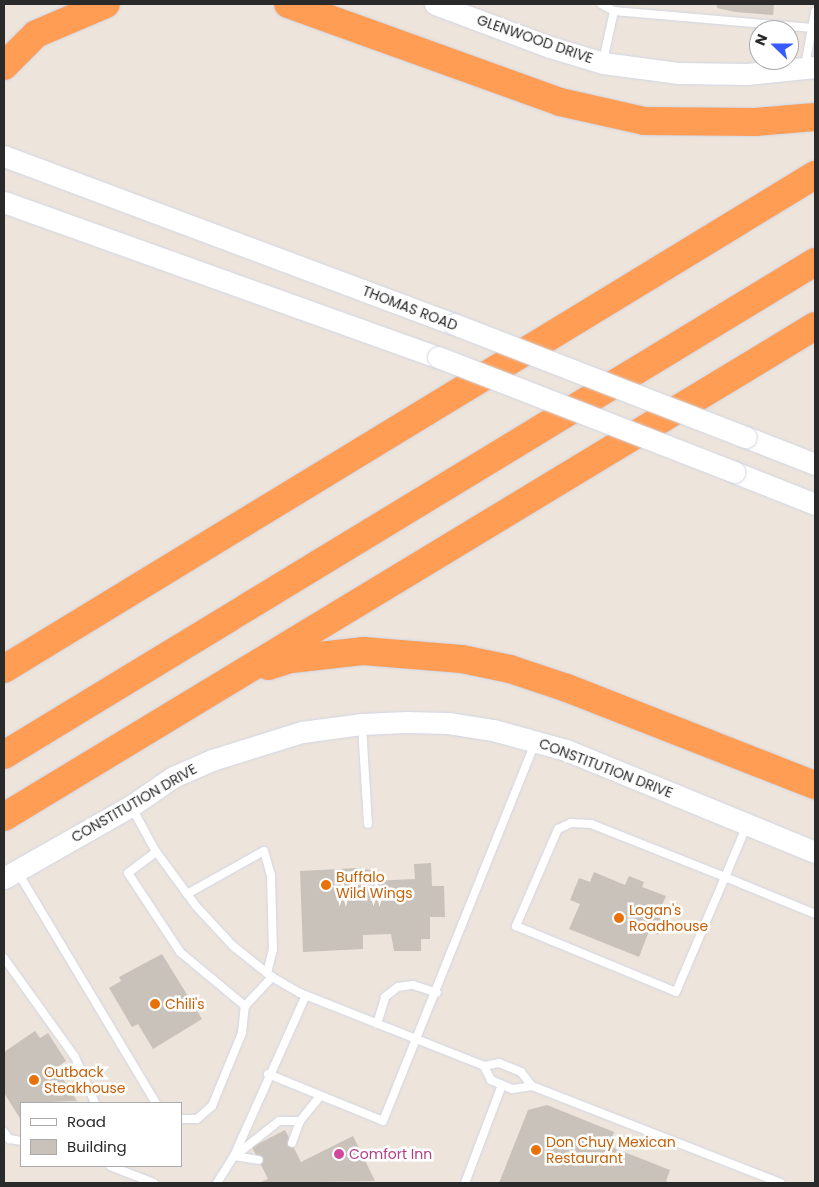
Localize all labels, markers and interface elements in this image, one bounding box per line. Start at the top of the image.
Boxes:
street label: GLENWOOD DRIVE [475,11,595,67]
north arrow [749,20,799,70]
text: N [750,31,772,48]
street label: THOMAS ROAD [360,282,460,334]
street label: CONSTITUTION DRIVE [537,735,675,801]
street label: CONSTITUTION DRIVE [68,760,200,846]
place label: Buffalo Wild Wings [336,869,413,902]
marker: Buffalo Wild Wings [320,879,332,891]
place label: Logan's Roadhouse [629,902,708,934]
marker: Logan's Roadhouse [613,912,625,924]
place label: Chili's [165,996,205,1012]
marker: Chili's [149,998,161,1010]
place label: Outback Steakhouse [44,1064,126,1096]
marker: Outback Steakhouse [28,1074,40,1086]
legend [20,1102,182,1167]
text: Road [67,1111,106,1132]
place label: Don Chuy Mexican Restaurant [546,1134,676,1166]
text: Building [67,1136,127,1157]
marker: Don Chuy Mexican Restaurant [530,1144,542,1156]
place label: Comfort Inn [349,1146,432,1162]
marker: Comfort Inn [333,1148,345,1160]

